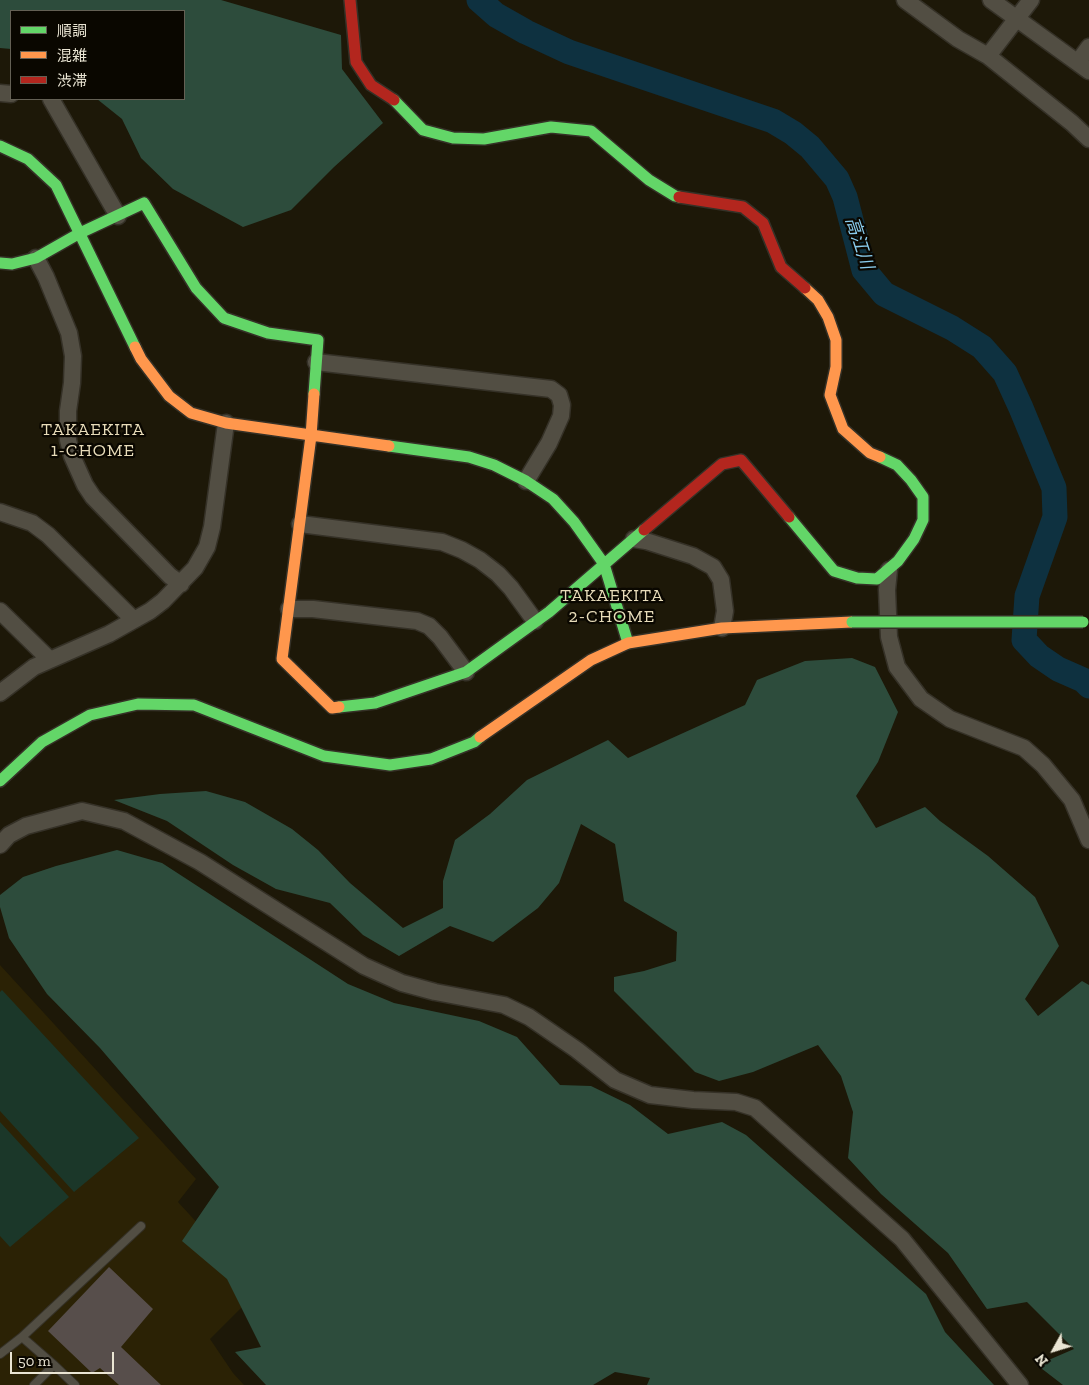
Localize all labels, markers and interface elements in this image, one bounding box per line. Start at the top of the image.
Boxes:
legend [10,10,185,100]
text: 順調 [57,22,87,40]
text: 混雑 [57,47,87,65]
text: 渋滞 [57,72,87,90]
water label: 高江川 [840,214,878,272]
district label: TAKAEKITA 1-CHOME [40,419,146,462]
district label: TAKAEKITA 2-CHOME [559,585,665,628]
north arrow [1029,1325,1079,1375]
scale bar [12,1342,116,1374]
text: N [1032,1350,1052,1369]
text: 50 m [18,1352,51,1370]

